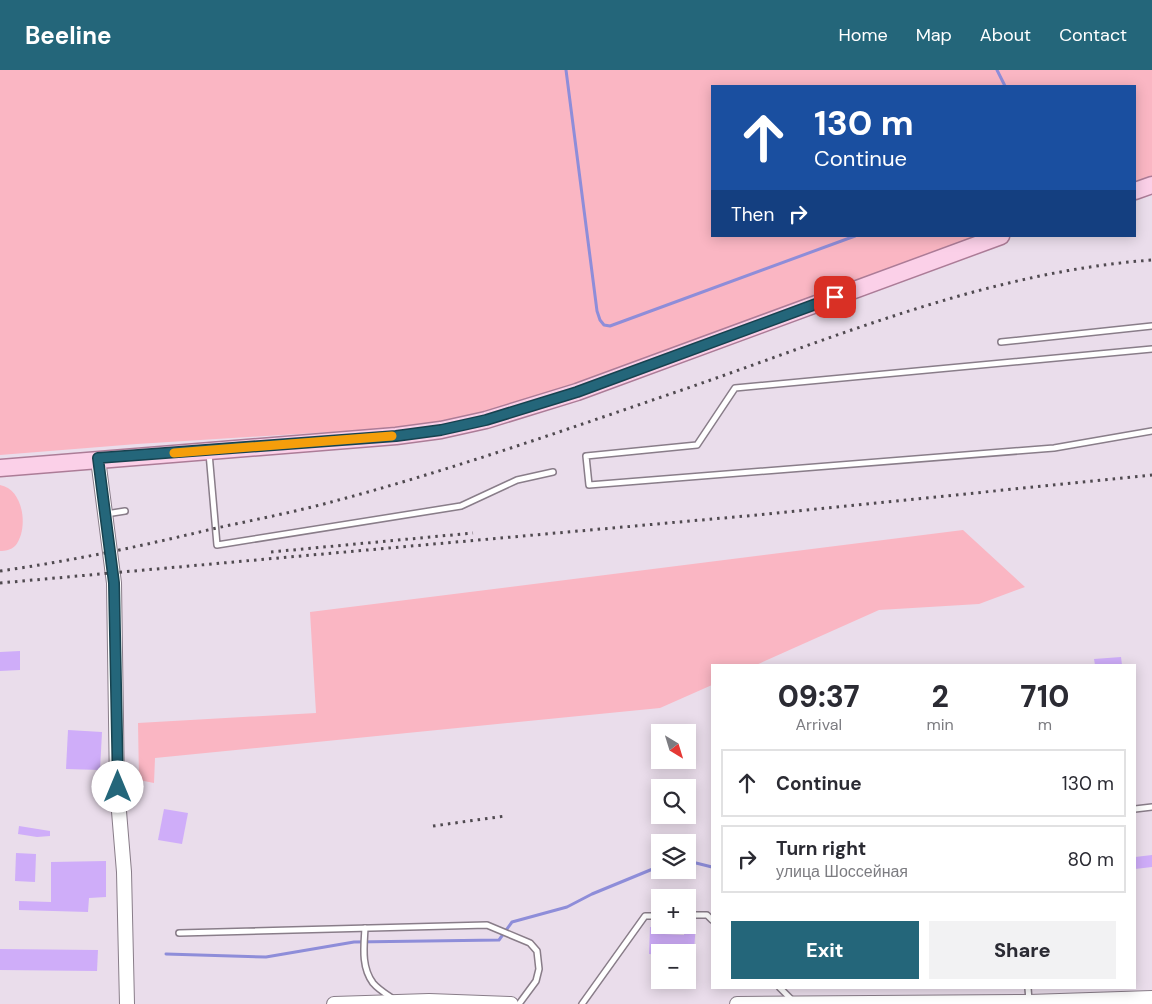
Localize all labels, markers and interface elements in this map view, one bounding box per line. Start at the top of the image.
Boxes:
text: Beeline [25,20,111,51]
text: Home [838,23,888,47]
text: Map [916,23,952,47]
text: About [980,23,1031,47]
text: Contact [1059,23,1127,47]
text: 130 m [814,100,914,146]
icon: ahead [731,105,796,170]
text: Continue [814,144,907,173]
icon: right [784,200,812,228]
text: Then [731,202,774,227]
pin [814,276,856,318]
icon: arrive [821,283,849,311]
text: 09:37 [778,677,860,716]
text: 2 [931,677,949,716]
text: 710 [1020,677,1069,716]
text: Arrival [795,714,842,735]
text: min [926,714,954,735]
text: m [1038,714,1052,735]
north arrow [651,724,696,769]
map controls [651,724,696,989]
position arrow [91,760,143,812]
icon: ahead [733,769,761,797]
text: Continue [776,771,862,796]
text: 130 m [1062,771,1114,796]
button: search [651,779,696,824]
button: layers [651,834,696,879]
text: Turn right [776,836,866,861]
icon: right [733,845,761,873]
text: 80 m [1067,847,1114,872]
text: улица Шоссейная [776,861,908,882]
button: + [651,889,696,934]
button: Exit [731,921,919,979]
button: Share [929,921,1116,979]
button: − [651,944,696,989]

